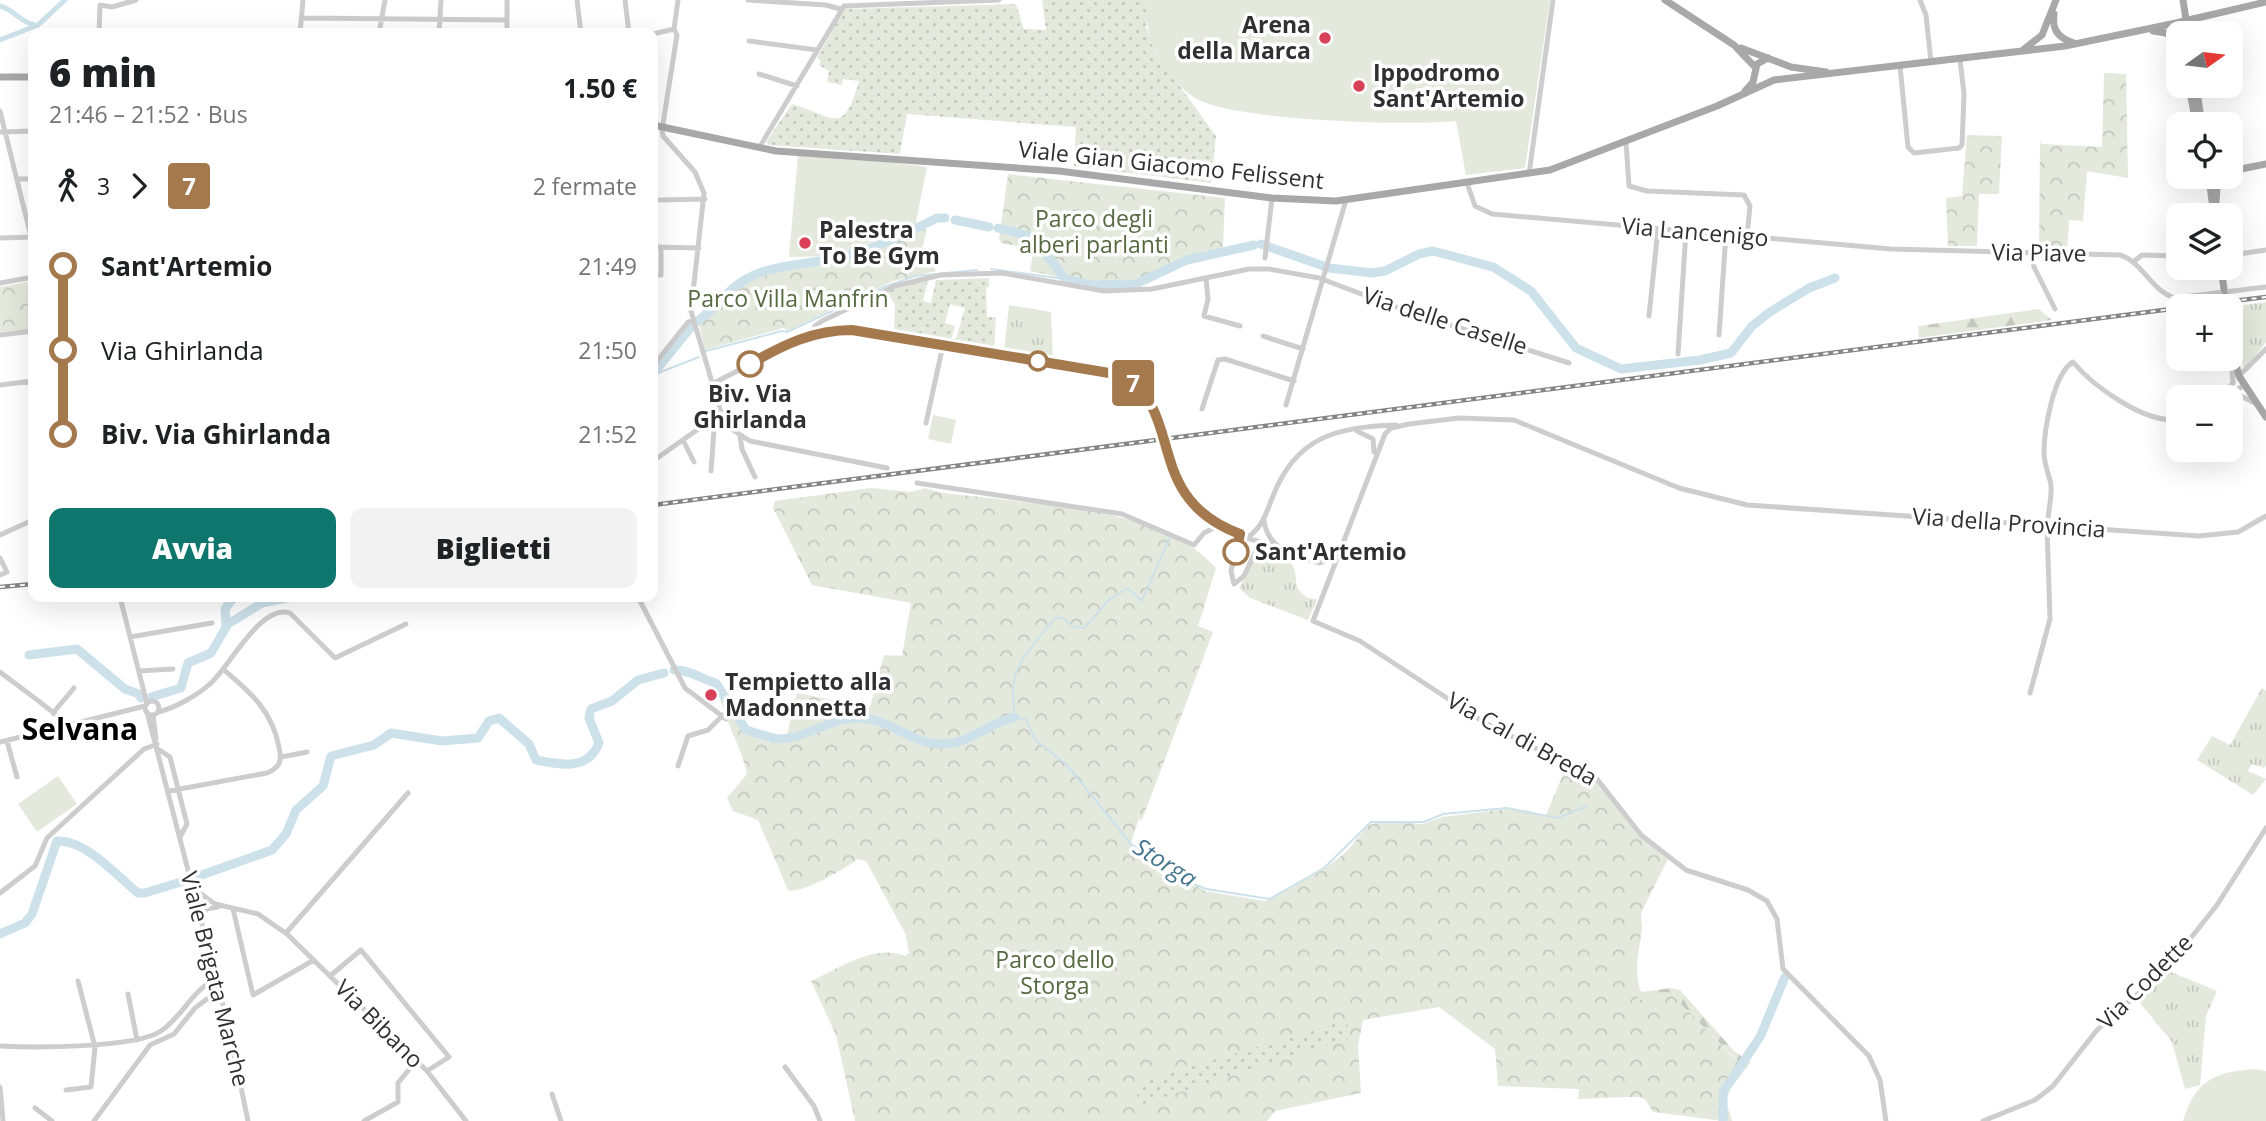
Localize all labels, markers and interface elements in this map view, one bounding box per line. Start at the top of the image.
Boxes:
place label: Arena della Marca [1177,8,1311,66]
north arrow [2166,21,2244,98]
map controls [2166,21,2243,462]
marker: Arena della Marca [1317,30,1333,46]
text: 6 min [49,46,157,98]
place label: Ippodromo Sant'Artemio [1373,56,1525,114]
text: 1.50 € [563,70,637,106]
marker: Ippodromo Sant'Artemio [1351,78,1367,94]
text: 21:46 – 21:52 · Bus [49,98,248,130]
button: locate [2166,112,2243,189]
street label: Viale Gian Giacomo Felissent [1017,132,1326,196]
icon: walk [49,167,87,205]
icon: forward [120,167,158,205]
text: 7 [182,169,196,202]
text: 3 [97,170,110,202]
text: 2 fermate [533,170,637,202]
park label: Parco degli alberi parlanti [1019,202,1169,260]
button: layers [2166,203,2243,280]
street label: Via Lancenigo [1620,209,1770,253]
place label: Palestra To Be Gym [819,213,940,271]
marker: Palestra To Be Gym [797,235,813,251]
street label: Via Piave [1991,235,2087,269]
text: Sant'Artemio [101,248,272,284]
text: 21:49 [578,250,637,282]
street label: Via delle Caselle [1359,278,1532,362]
park label: Parco Villa Manfrin [687,282,889,314]
button: + [2166,294,2243,371]
text: Via Ghirlanda [101,332,264,368]
text: 21:50 [578,334,637,366]
marker: Biv. Via Ghirlanda [737,351,763,377]
unlabelled marker [1028,351,1048,371]
line badge: 7 [1110,360,1156,406]
text: 7 [1126,366,1140,399]
place label: Biv. Via Ghirlanda [693,377,807,435]
button: − [2166,385,2243,462]
text: Biv. Via Ghirlanda [101,416,331,452]
text: 21:52 [578,418,637,450]
street label: Via della Provincia [1911,499,2107,545]
button: Avvia [49,508,336,588]
button: Biglietti [350,508,637,588]
place label: Sant'Artemio [1255,535,1407,567]
marker: Sant'Artemio [1223,539,1249,565]
place label: Tempietto alla Madonnetta [725,665,892,723]
street label: Via Cal di Breda [1442,684,1603,793]
marker: Tempietto alla Madonnetta [703,687,719,703]
district label: Selvana [22,708,138,749]
water label: Storga [1128,829,1204,894]
street label: Viale Brigata Marche [174,868,258,1089]
street label: Via Codette [2090,927,2199,1036]
park label: Parco dello Storga [995,943,1115,1001]
street label: Via Bibano [328,972,431,1075]

